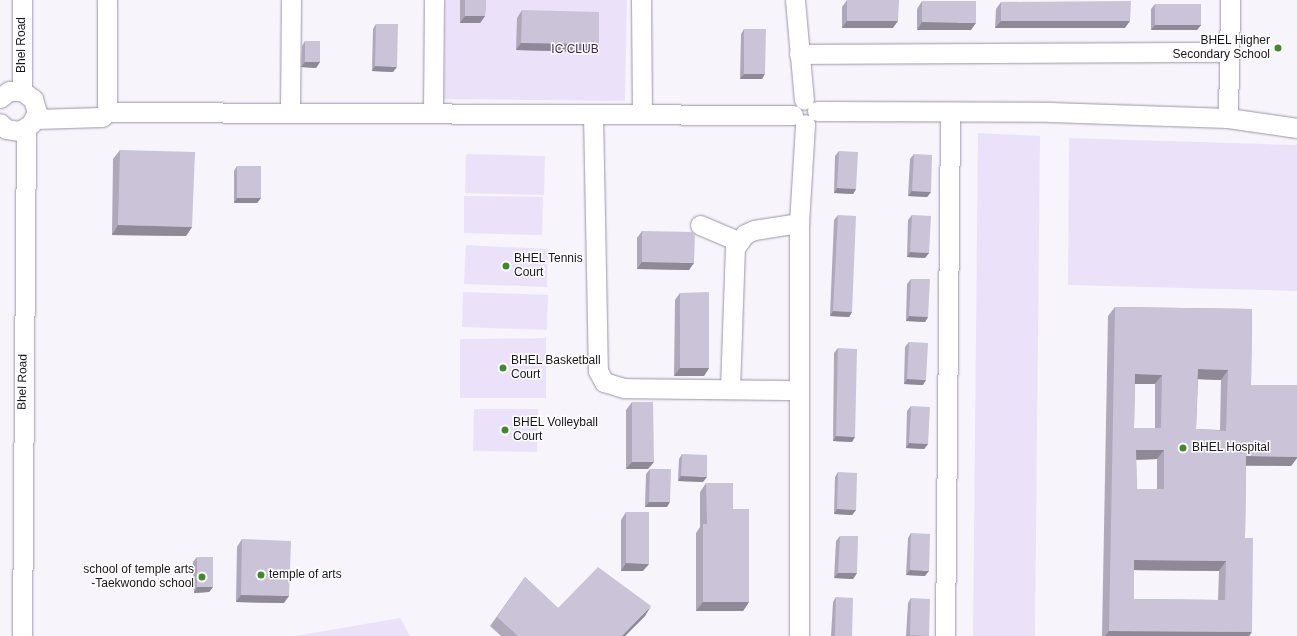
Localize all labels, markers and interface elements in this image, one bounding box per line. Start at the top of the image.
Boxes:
street label: Bhel Road [15,17,29,73]
place label: BHEL Higher Secondary School [1173,34,1270,62]
park label: IC CLUB [551,43,599,57]
marker: BHEL Higher Secondary School [1273,43,1283,53]
place label: BHEL Tennis Court [514,252,583,280]
marker: BHEL Tennis Court [501,261,511,271]
street label: Bhel Road [15,354,31,410]
place label: BHEL Basketball Court [511,354,601,382]
marker: BHEL Basketball Court [498,363,508,373]
place label: BHEL Volleyball Court [513,416,598,444]
marker: BHEL Volleyball Court [500,425,510,435]
place label: BHEL Hospital [1192,441,1270,455]
marker: BHEL Hospital [1177,442,1189,454]
place label: school of temple arts -Taekwondo school [83,563,194,591]
place label: temple of arts [269,568,342,582]
marker: temple of arts [256,570,266,580]
marker: school of temple arts -Taekwondo school [197,572,207,582]

